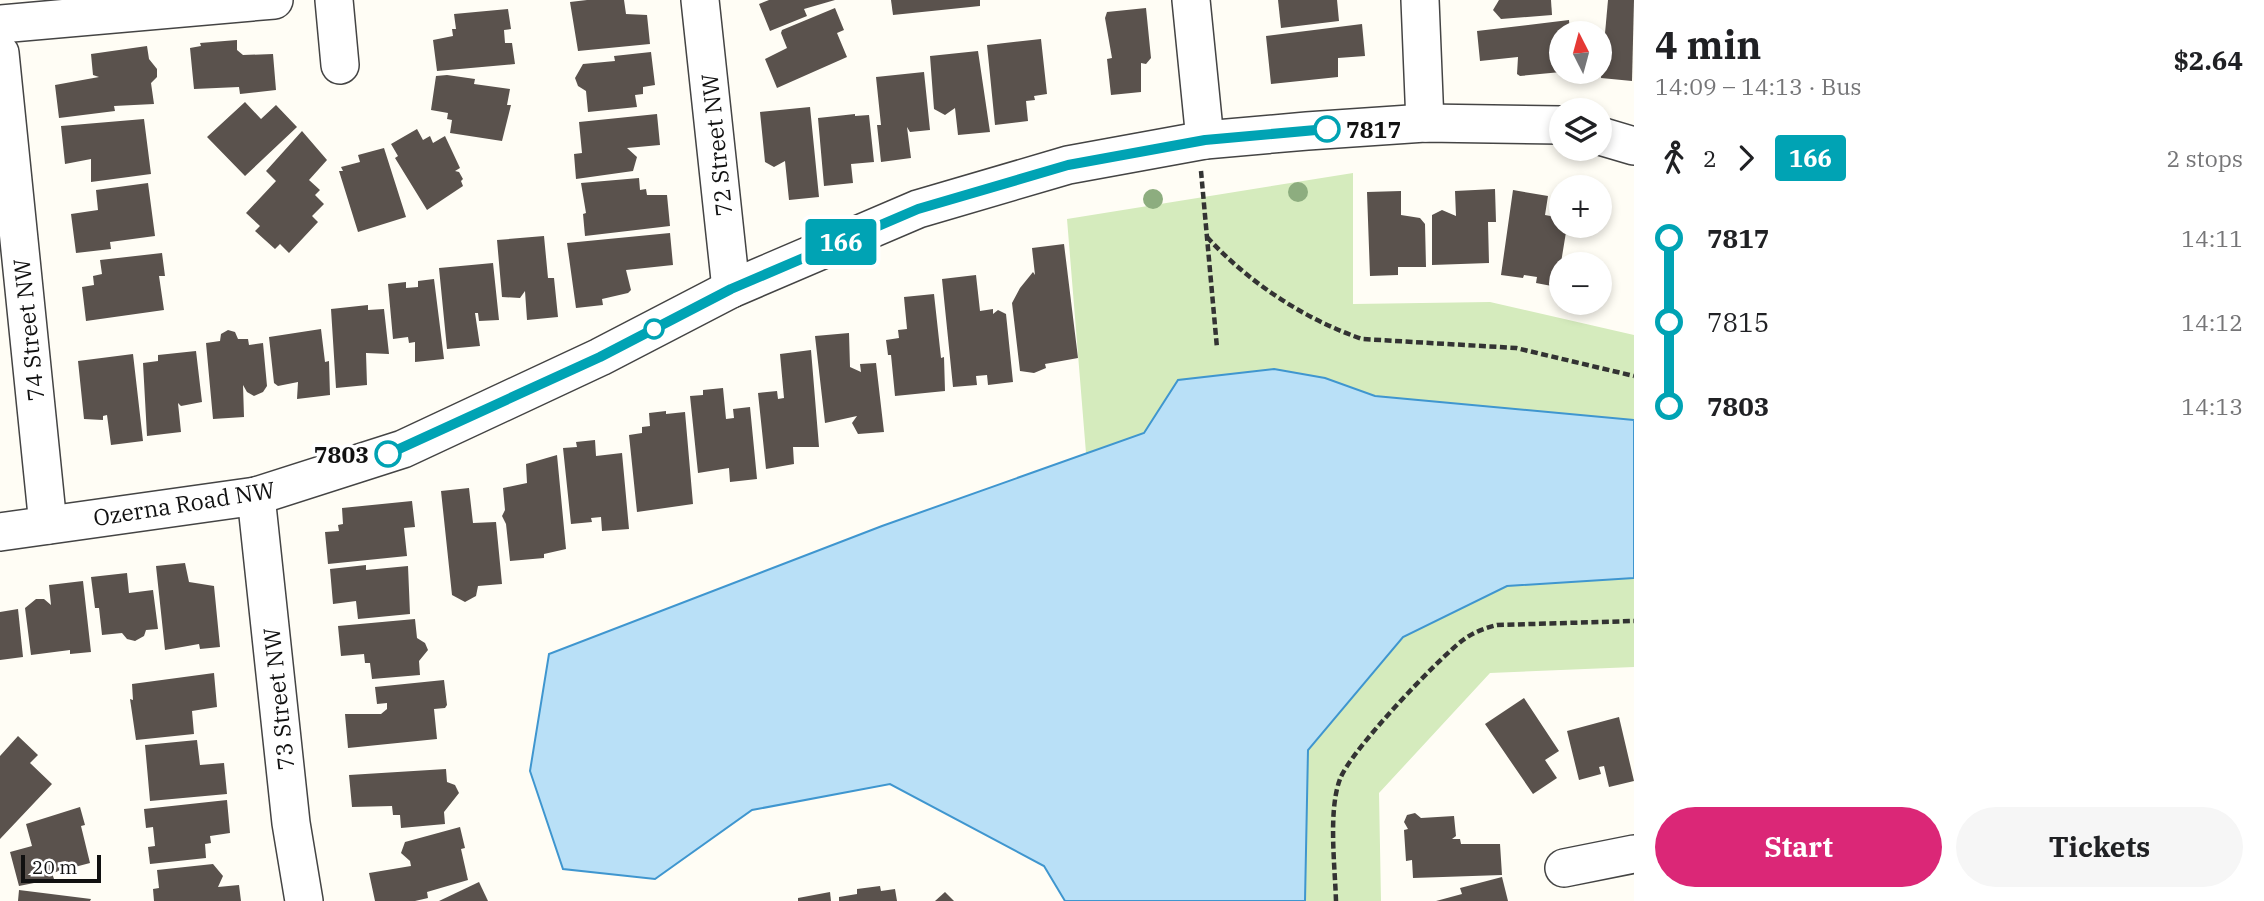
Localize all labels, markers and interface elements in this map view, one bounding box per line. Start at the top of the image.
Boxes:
text: 4 min [1655,20,1761,69]
north arrow [1549,21,1612,84]
map controls [1549,21,1612,315]
text: $2.64 [2173,43,2243,77]
text: 14:09 – 14:13 · Bus [1655,71,1862,101]
street label: 72 Street NW [694,72,738,218]
button: layers [1549,98,1612,161]
place label: 7817 [1346,114,1401,144]
marker: 7817 [1314,116,1340,142]
icon: walk [1655,139,1693,177]
icon: forward [1727,139,1765,177]
text: 166 [1789,142,1832,174]
text: 2 [1703,143,1717,173]
text: 2 stops [2166,143,2243,173]
button: + [1549,175,1612,238]
line badge: 166 [801,219,881,265]
text: 7817 [1707,221,1769,255]
text: 14:11 [2181,223,2243,253]
text: 166 [819,226,863,258]
button: − [1549,252,1612,315]
street label: 74 Street NW [6,257,50,403]
text: 7815 [1707,305,1769,339]
text: 14:12 [2181,307,2243,337]
unlabelled marker [644,319,664,339]
text: 7803 [1707,389,1769,423]
text: 14:13 [2181,391,2243,421]
place label: 7803 [314,439,369,469]
marker: 7803 [375,441,401,467]
street label: Ozerna Road NW [91,474,277,532]
street label: 73 Street NW [256,626,300,772]
button: Start [1655,807,1942,887]
button: Tickets [1956,807,2243,887]
scale bar [21,852,102,884]
text: 20 m [32,855,77,879]

